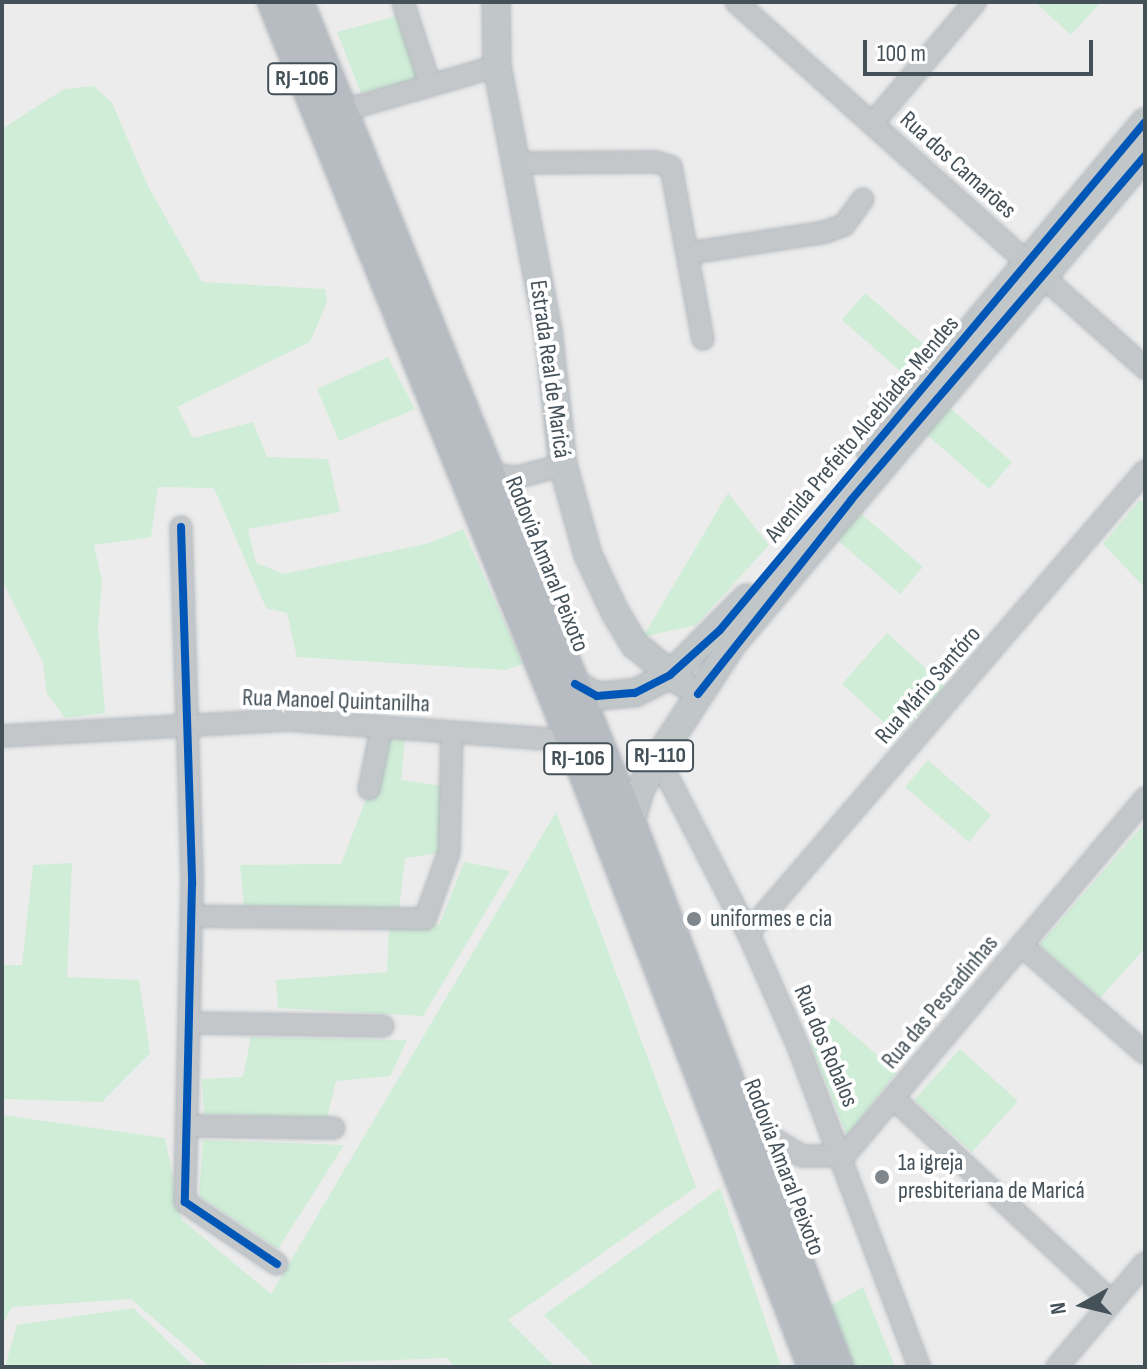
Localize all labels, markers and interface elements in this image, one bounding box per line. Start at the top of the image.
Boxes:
scale bar [867,24,1097,74]
text: 100 m [877,39,926,68]
road number: RJ-106 [266,61,338,97]
street label: Rua dos Camarões [894,105,1022,225]
street label: Estrada Real de Maricá [523,278,577,460]
street label: Avenida Prefeito Alcebíades Mendes [759,310,965,548]
street label: Rodovia Amaral Peixoto [499,472,595,656]
street label: Rua Mário Santóro [869,620,987,750]
street label: Rua Manoel Quintanilha [242,683,430,719]
road number: RJ-110 [626,738,694,774]
road number: RJ-106 [542,741,614,777]
place label: uniformes e cia [710,905,832,933]
marker: uniformes e cia [685,910,703,928]
street label: Rua das Pescadinhas [876,929,1004,1075]
street label: Rua dos Robalos [787,981,865,1111]
street label: Rodovia Amaral Peixoto [737,1075,831,1259]
place label: 1a igreja presbiteriana de Maricá [898,1149,1085,1205]
marker: 1a igreja presbiteriana de Maricá [873,1168,891,1186]
north arrow [1043,1265,1123,1345]
text: N [1045,1301,1073,1316]

